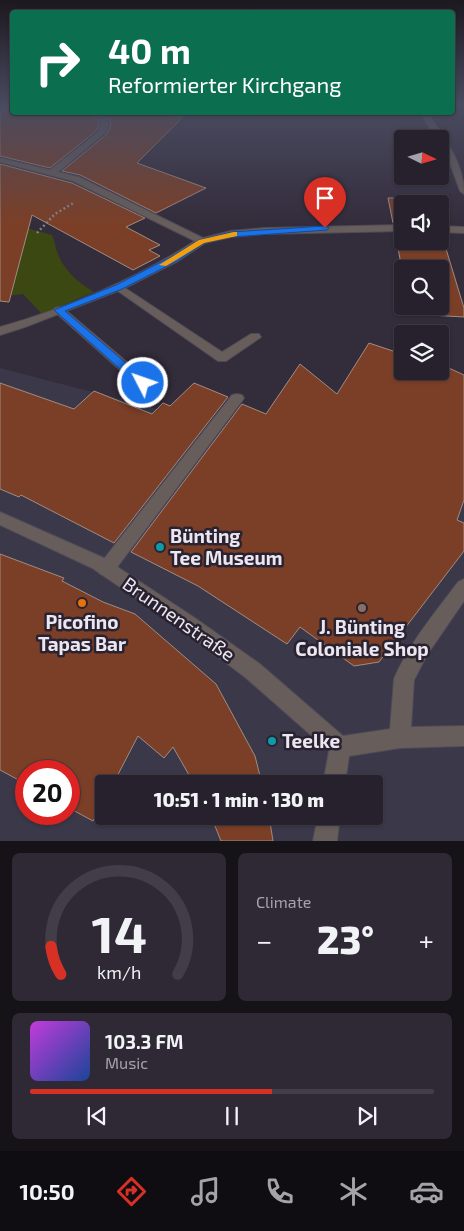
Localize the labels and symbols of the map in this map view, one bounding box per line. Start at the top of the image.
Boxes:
north arrow [394,130,449,185]
pin [304,177,346,228]
position arrow [116,356,168,408]
place label: Bünting Tee Museum [170,524,283,569]
marker: Bünting Tee Museum [154,541,166,553]
street label: Brunnenstraße [119,571,240,666]
marker: Picofino Tapas Bar [76,597,88,609]
marker: J. Bünting Coloniale Shop [356,602,368,614]
place label: Picofino Tapas Bar [38,610,126,655]
place label: J. Bünting Coloniale Shop [295,615,429,660]
place label: Teelke [282,729,340,752]
marker: Teelke [266,735,278,747]
speed limit sign: 20 [15,760,80,825]

